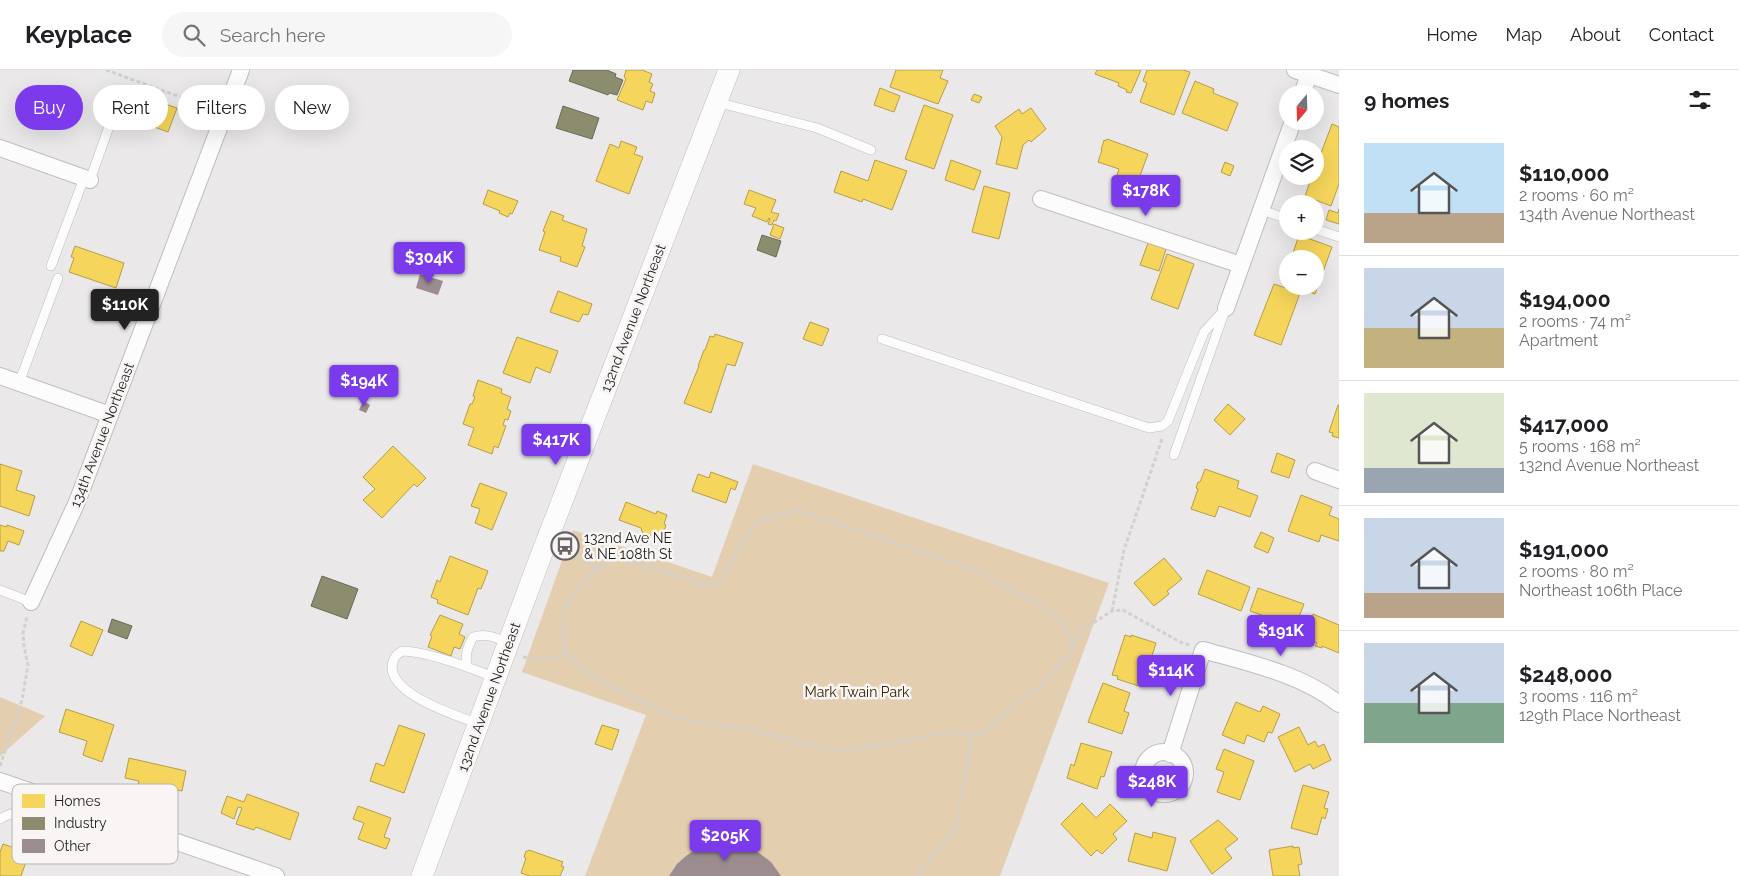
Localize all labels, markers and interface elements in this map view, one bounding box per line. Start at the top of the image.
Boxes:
search box [162,12,512,57]
text: Keyplace [25,20,132,49]
icon: search [180,21,208,49]
text: Search here [220,24,325,46]
text: Home [1426,24,1477,45]
text: Map [1505,24,1542,45]
text: About [1570,24,1621,45]
text: Contact [1649,24,1714,45]
chip: Buy [15,85,83,130]
chip: Rent [93,85,168,130]
chip: Filters [178,85,265,130]
chip: New [275,85,349,130]
north arrow [1279,85,1324,130]
map controls [1279,85,1324,295]
icon: filters [1686,86,1714,114]
text: 9 homes [1364,88,1449,113]
button: layers [1279,140,1324,185]
text: $110,000 [1519,161,1610,186]
icon: home [1404,163,1464,223]
pin: $178K [1111,174,1181,217]
text: $178K [1122,181,1170,200]
text: 2 rooms · 60 m² [1519,186,1634,205]
button: + [1279,195,1324,240]
text: 134th Avenue Northeast [1519,205,1695,224]
street label: 132nd Avenue Northeast [597,241,669,394]
pin: $304K [394,242,464,284]
text: $304K [405,248,453,267]
button: − [1279,250,1324,295]
text: $194,000 [1519,287,1611,312]
pin: $110K [90,288,160,331]
icon: home [1404,288,1464,348]
text: $110K [102,295,148,314]
text: 2 rooms · 74 m² [1519,312,1631,331]
text: Apartment [1519,331,1598,350]
street label: 134th Avenue Northeast [67,360,137,510]
pin: $194K [329,364,399,407]
text: $194K [340,371,388,390]
text: $417,000 [1519,412,1609,437]
icon: home [1404,413,1464,473]
pin: $417K [521,424,591,466]
text: $417K [533,430,579,449]
text: 5 rooms · 168 m² [1519,437,1641,456]
text: 132nd Avenue Northeast [1519,456,1699,475]
place label: 132nd Ave NE & NE 108th St [584,530,672,562]
bus stop icon: 132nd Ave NE & NE 108th St [550,531,580,561]
text: $191,000 [1519,537,1609,562]
icon: home [1404,538,1464,598]
text: 2 rooms · 80 m² [1519,562,1634,581]
text: Northeast 106th Place [1519,581,1683,600]
pin: $191K [1246,614,1316,657]
street label: 132nd Avenue Northeast [455,620,524,774]
text: $191K [1258,621,1304,640]
pin: $114K [1136,654,1206,697]
text: $114K [1148,661,1194,680]
text: $248,000 [1519,662,1612,687]
icon: home [1404,663,1464,723]
park label: Mark Twain Park [805,684,910,700]
text: 3 rooms · 116 m² [1519,687,1638,706]
text: 129th Place Northeast [1519,706,1681,725]
pin: $248K [1117,766,1187,808]
text: $248K [1128,772,1176,791]
legend [12,784,178,864]
text: Homes [54,793,101,809]
text: Industry [54,815,107,831]
pin: $205K [690,820,760,862]
text: $205K [701,826,749,845]
text: Other [54,838,91,854]

